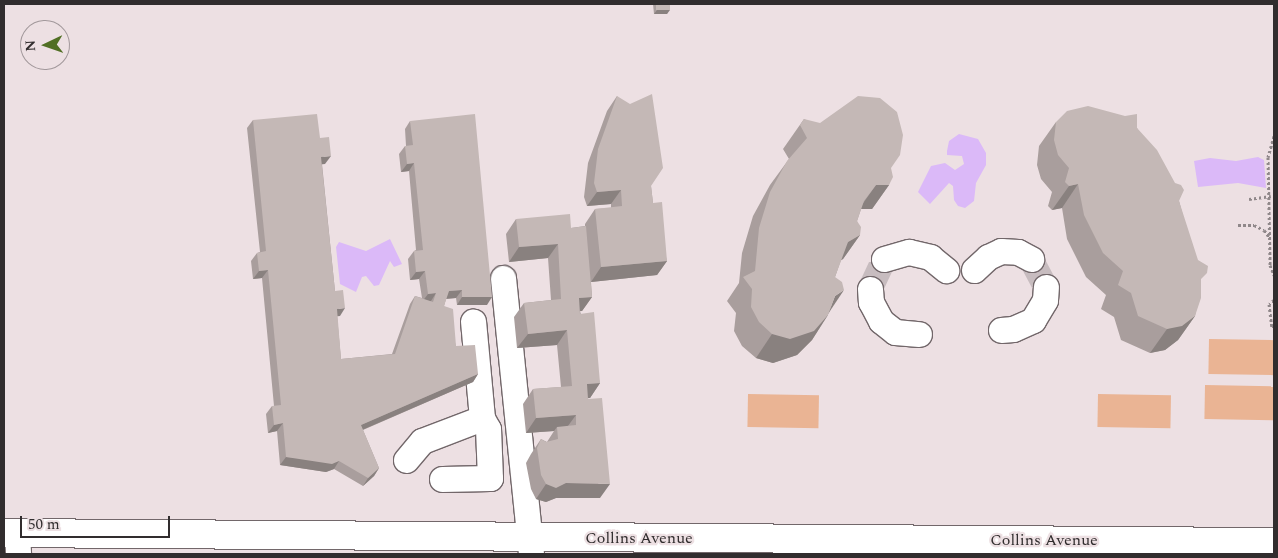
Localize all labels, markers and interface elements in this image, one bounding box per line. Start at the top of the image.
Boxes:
north arrow [20,20,70,70]
text: N [20,39,41,52]
scale bar [22,506,172,538]
text: 50 m [28,513,60,536]
street label: Collins Avenue [585,528,693,548]
street label: Collins Avenue [990,530,1098,550]

